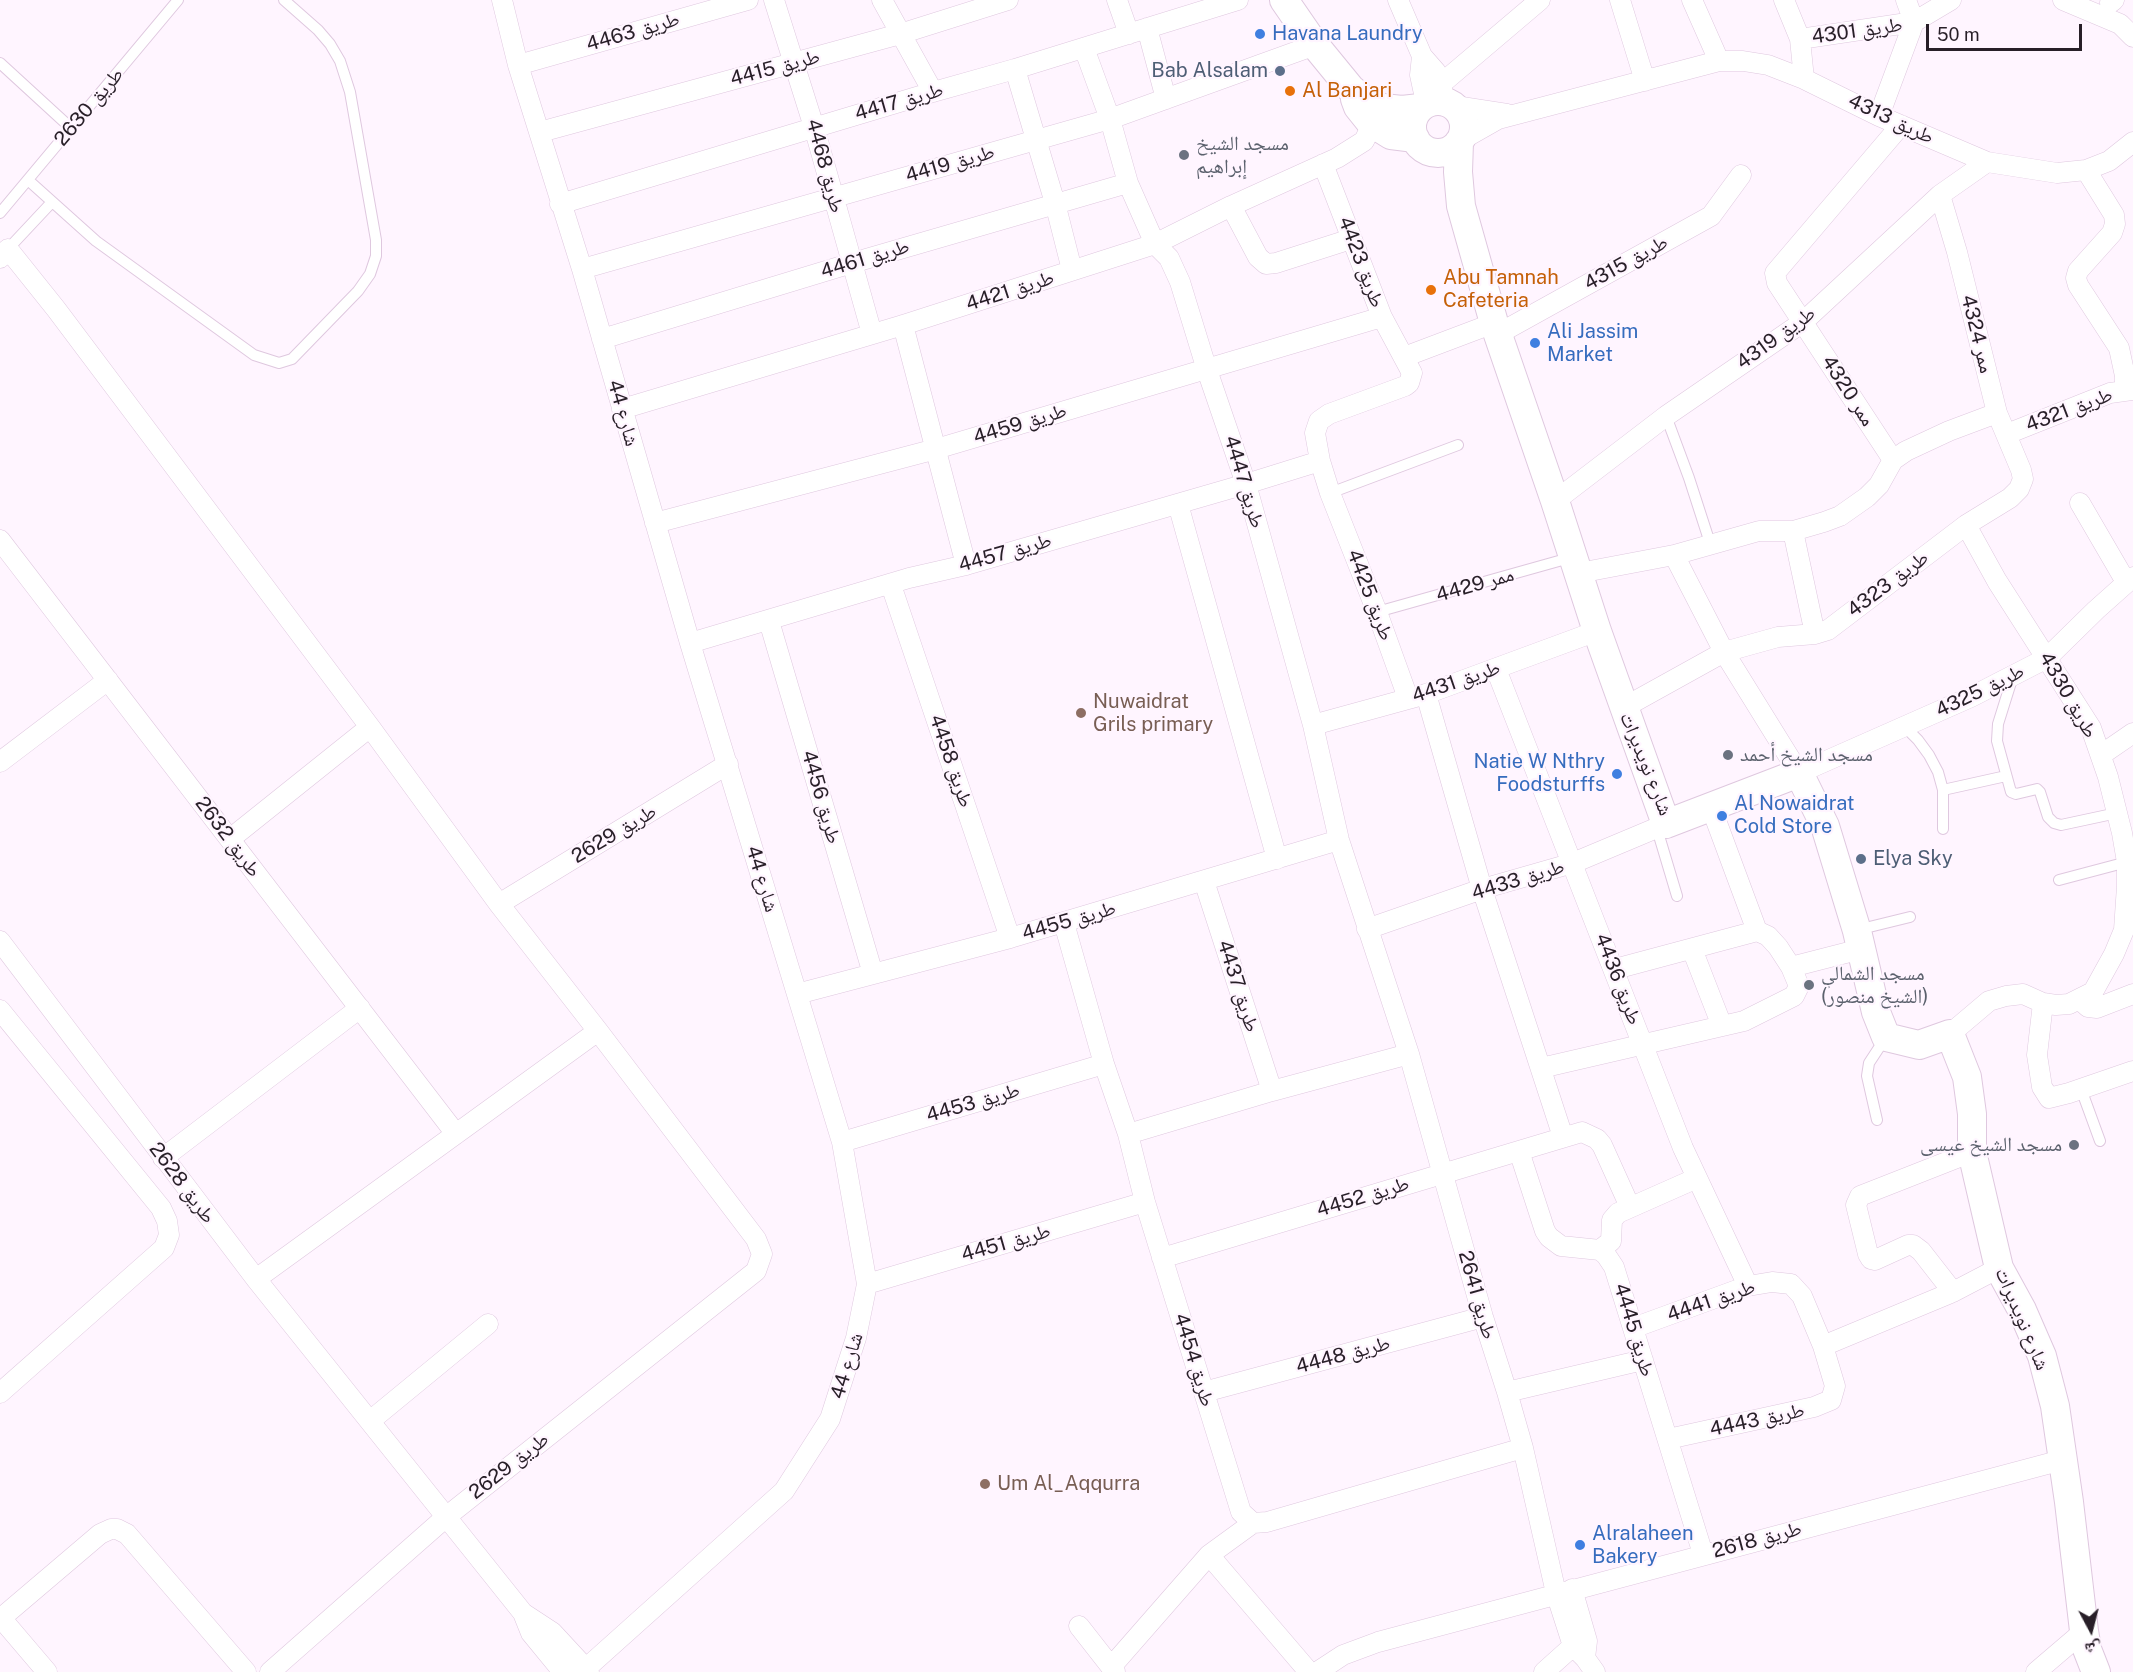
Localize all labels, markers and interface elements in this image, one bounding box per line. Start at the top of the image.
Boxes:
street label: طريق 4463 [584,7,682,57]
scale bar [1929,12,2085,50]
street label: طريق 4301 [1810,13,1904,49]
place label: Havana Laundry [1272,22,1423,46]
text: 50 m [1937,24,1980,45]
marker: Havana Laundry [1253,27,1267,41]
street label: طريق 4415 [727,45,823,91]
place label: Bab Alsalam [1151,59,1268,83]
street label: طريق 2630 [49,63,129,151]
marker: Bab Alsalam [1273,64,1287,78]
street label: طريق 4417 [852,78,946,126]
place label: Al Banjari [1302,79,1392,103]
marker: Al Banjari [1283,84,1297,98]
street label: طريق 4313 [1844,89,1938,149]
street label: طريق 4468 [801,116,849,216]
place label: مسجد الشيخ إبراهيم [1196,132,1289,179]
street label: طريق 4419 [903,140,997,188]
marker: مسجد الشيخ إبراهيم [1177,148,1191,162]
street label: طريق 4423 [1333,213,1389,311]
street label: طريق 4315 [1580,230,1672,296]
street label: طريق 4461 [818,234,912,284]
street label: طريق 4421 [963,266,1057,316]
place label: Abu Tamnah Cafeteria [1443,266,1559,313]
marker: Abu Tamnah Cafeteria [1424,283,1438,297]
street label: ممر 4324 [1956,292,1998,376]
street label: طريق 4319 [1732,301,1820,375]
place label: Ali Jassim Market [1547,320,1638,367]
marker: Ali Jassim Market [1528,336,1542,350]
street label: ممر 4320 [1816,351,1880,431]
street label: شارع 44 [602,377,644,449]
street label: طريق 4321 [2022,382,2116,438]
street label: طريق 4459 [971,398,1069,450]
street label: طريق 4447 [1219,433,1269,531]
street label: طريق 4457 [956,528,1054,578]
street label: طريق 4425 [1342,546,1398,644]
street label: طريق 4323 [1843,546,1933,622]
street label: ممر 4429 [1433,562,1517,608]
street label: طريق 4330 [2034,648,2102,742]
street label: طريق 4431 [1409,656,1503,708]
street label: طريق 4325 [1932,659,2028,723]
place label: Nuwaidrat Grils primary [1093,690,1213,737]
marker: Nuwaidrat Grils primary [1074,706,1088,720]
street label: شارع نويديرات [1614,709,1678,819]
street label: طريق 4458 [924,711,978,811]
place label: مسجد الشيخ أحمد [1740,743,1873,767]
street label: طريق 4456 [796,748,846,846]
marker: مسجد الشيخ أحمد [1721,748,1735,762]
place label: Natie W Nthry Foodsturffs [1473,750,1605,797]
marker: Natie W Nthry Foodsturffs [1610,767,1624,781]
street label: طريق 2632 [190,792,266,882]
place label: Al Nowaidrat Cold Store [1734,792,1855,839]
street label: طريق 2629 [567,799,661,869]
marker: Al Nowaidrat Cold Store [1715,809,1729,823]
street label: شارع 44 [741,843,783,915]
place label: Elya Sky [1873,847,1953,871]
marker: Elya Sky [1854,852,1868,866]
street label: طريق 4433 [1469,854,1567,906]
street label: طريق 4455 [1019,896,1119,946]
street label: طريق 4436 [1590,930,1646,1028]
street label: طريق 4437 [1212,937,1264,1035]
place label: مسجد الشمالي (الشيخ منصور) [1821,962,1928,1009]
marker: مسجد الشمالي (الشيخ منصور) [1802,978,1816,992]
street label: طريق 4453 [923,1078,1023,1128]
place label: مسجد الشيخ عيسى [1920,1133,2062,1157]
street label: طريق 2628 [144,1138,220,1228]
marker: مسجد الشيخ عيسى [2067,1138,2081,1152]
street label: طريق 4452 [1314,1172,1412,1222]
street label: طريق 4451 [959,1219,1053,1267]
street label: طريق 2641 [1453,1248,1501,1342]
street label: شارع نويديرات [1990,1264,2054,1374]
street label: طريق 4441 [1664,1275,1758,1327]
street label: طريق 4445 [1608,1280,1660,1380]
street label: طريق 4454 [1168,1310,1220,1410]
street label: شارع 44 [826,1330,868,1402]
street label: طريق 4448 [1293,1331,1393,1379]
street label: طريق 4443 [1707,1398,1807,1442]
street label: طريق 2629 [464,1427,554,1505]
place label: Um Al_Aqqurra [997,1472,1140,1496]
marker: Um Al_Aqqurra [978,1477,992,1491]
street label: طريق 2618 [1710,1517,1804,1563]
place label: Alralaheen Bakery [1592,1522,1693,1569]
marker: Alralaheen Bakery [1573,1538,1587,1552]
north arrow [2061,1600,2121,1660]
text: ش [2084,1638,2103,1659]

